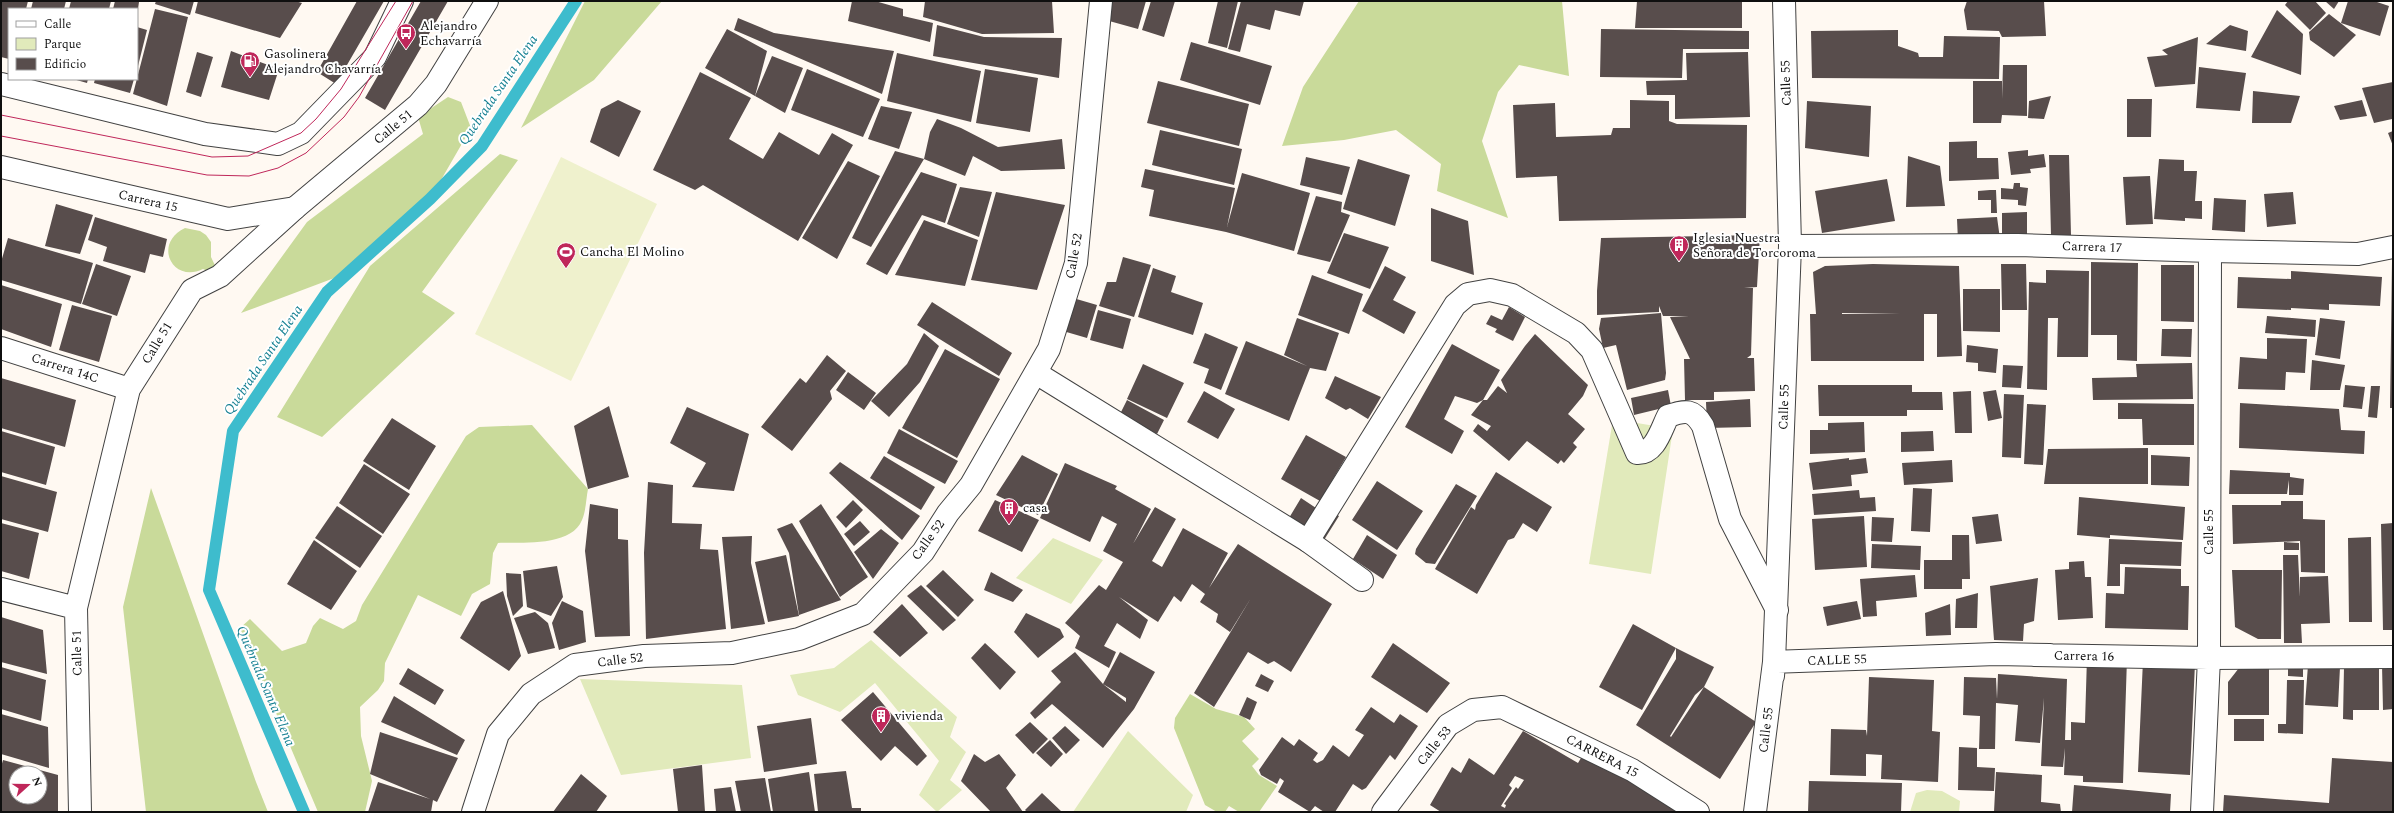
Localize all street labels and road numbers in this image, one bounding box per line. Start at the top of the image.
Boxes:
street label: Calle 55 [1775,60,1797,106]
street label: Calle 51 [369,105,417,149]
street label: Carrera 15 [116,184,180,218]
street label: Calle 52 [1060,232,1088,280]
street label: Carrera 17 [2062,236,2122,258]
street label: Calle 51 [137,318,177,368]
street label: Carrera 14C [29,348,101,388]
street label: Calle 55 [1773,384,1795,430]
street label: Calle 55 [2199,509,2219,555]
street label: Calle 52 [906,516,950,564]
street label: Calle 51 [67,630,87,676]
street label: Carrera 16 [2054,645,2115,667]
street label: Calle 52 [596,647,644,673]
street label: CALLE 55 [1807,649,1867,671]
street label: Calle 55 [1753,706,1779,754]
street label: Calle 53 [1412,721,1457,770]
street label: CARRERA 15 [1562,729,1642,783]

